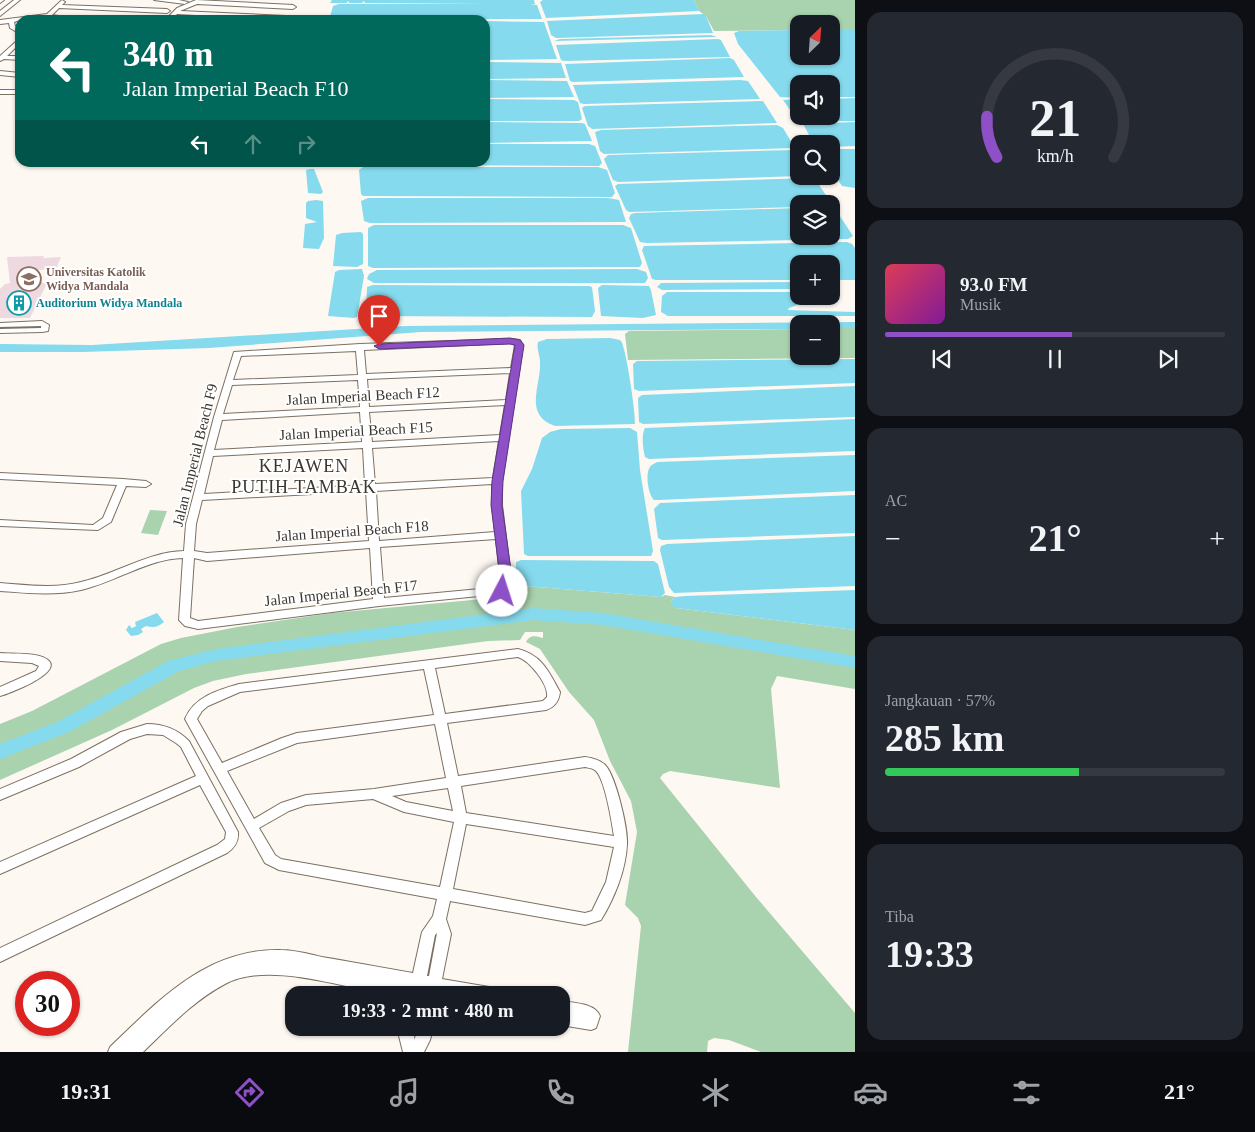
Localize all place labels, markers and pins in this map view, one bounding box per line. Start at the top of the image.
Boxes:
place label: Universitas Katolik Widya Mandala [46,265,146,293]
school or university icon: Universitas Katolik Widya Mandala [16,266,42,292]
building icon: Auditorium Widya Mandala [6,290,32,316]
pin [358,295,400,346]
place label: Auditorium Widya Mandala [36,296,182,310]

